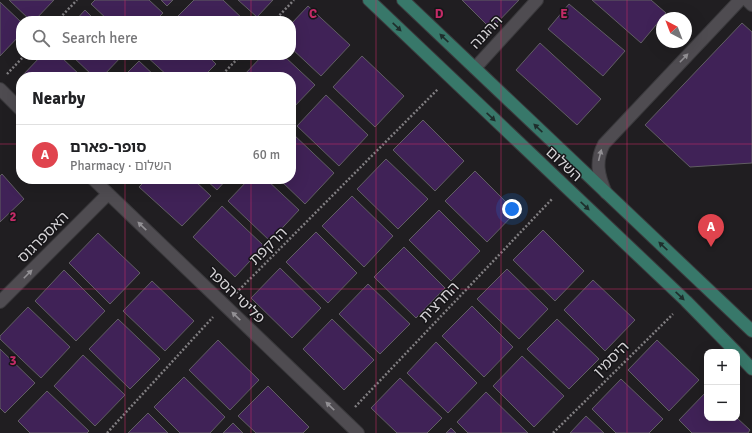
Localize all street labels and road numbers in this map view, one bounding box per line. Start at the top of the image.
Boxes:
street label: ההגנה [466,11,506,53]
street label: השלום [542,143,586,185]
street label: האספרגוס [14,208,72,266]
street label: הרקפת [245,223,291,269]
street label: פליטי הספר [203,263,269,327]
street label: החרצית [415,278,463,326]
street label: היסמין [590,338,632,380]

